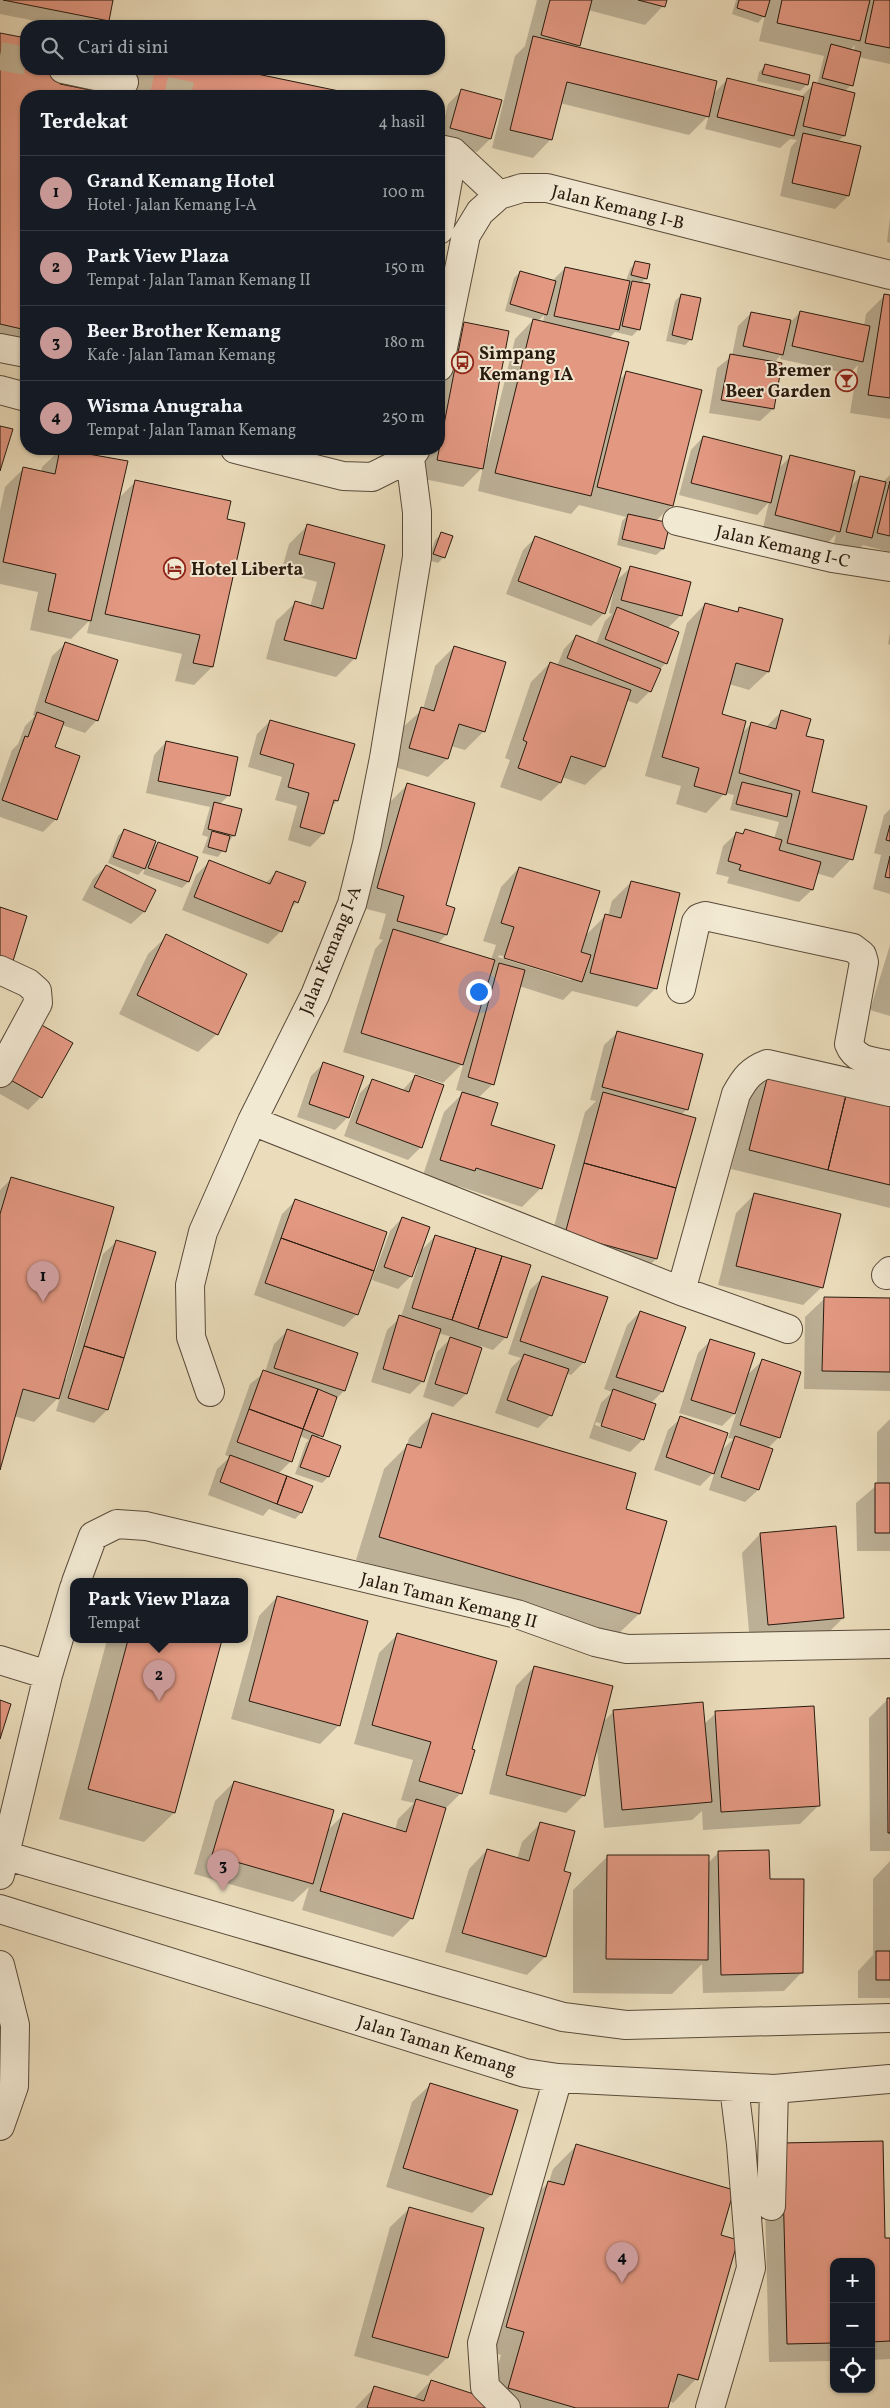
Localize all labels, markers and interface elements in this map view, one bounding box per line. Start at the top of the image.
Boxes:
search box [20,20,445,75]
icon: search [38,34,66,62]
text: Cari di sini [78,35,169,61]
text: Terdekat [40,108,128,137]
text: 4 hasil [378,112,425,134]
text: Grand Kemang Hotel [87,169,275,195]
street label: Jalan Kemang I-B [549,180,687,237]
text: 1 [53,182,59,204]
text: 100 m [382,182,425,204]
text: Hotel · Jalan Kemang I-A [87,195,257,217]
text: Park View Plaza [87,244,229,270]
text: 2 [52,257,60,279]
text: 150 m [384,257,425,279]
text: Tempat · Jalan Taman Kemang II [87,270,311,292]
text: Beer Brother Kemang [87,319,281,345]
text: 3 [52,332,60,354]
text: 180 m [384,332,425,354]
place label: Simpang Kemang 1A [479,342,573,388]
text: Kafe · Jalan Taman Kemang [87,345,276,367]
bus stop icon: Simpang Kemang 1A [451,351,475,375]
place label: Bremer Beer Garden [725,359,831,405]
bar icon: Bremer Beer Garden [835,368,859,392]
text: Wisma Anugraha [87,394,243,420]
text: 4 [51,407,61,429]
text: 250 m [382,407,425,429]
text: Tempat · Jalan Taman Kemang [87,420,296,442]
street label: Jalan Kemang I-C [713,520,852,575]
hotel icon: Hotel Liberta [163,557,187,581]
place label: Hotel Liberta [191,558,303,583]
street label: Jalan Kemang I-A [294,882,369,1019]
your location [466,979,492,1005]
pin: 1 [27,1261,59,1302]
street label: Jalan Taman Kemang II [357,1567,540,1636]
popup [70,1578,248,1643]
text: Park View Plaza [88,1587,230,1613]
text: Tempat [88,1613,140,1635]
pin: 2 [143,1660,175,1701]
pin: 3 [207,1850,239,1891]
street label: Jalan Taman Kemang [354,2010,519,2083]
pin: 4 [606,2242,638,2283]
map controls [830,2258,875,2393]
button: + [830,2258,875,2303]
button: − [830,2303,875,2348]
button: locate [830,2348,875,2393]

